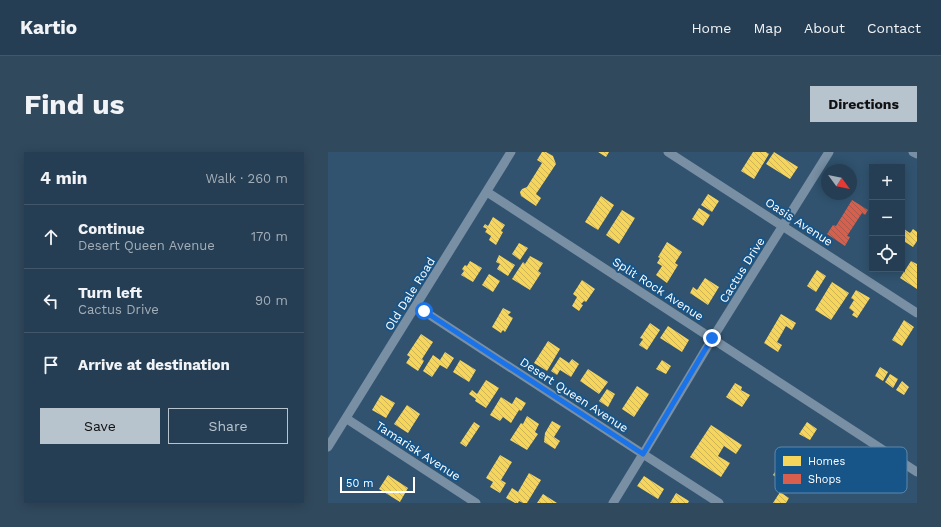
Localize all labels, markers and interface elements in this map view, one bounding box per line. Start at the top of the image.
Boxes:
text: Kartio [20,16,77,39]
text: Home [691,20,731,36]
text: Map [753,20,782,36]
text: About [804,20,845,36]
text: Contact [867,20,921,36]
button: Directions [810,86,917,122]
text: Find us [24,88,124,121]
north arrow [821,164,857,200]
map controls [869,164,905,272]
button: + [869,164,905,200]
text: 4 min [40,168,87,188]
text: Walk · 260 m [205,171,288,186]
street label: Oasis Avenue [763,195,835,249]
button: − [869,200,905,236]
text: Continue [78,220,145,238]
icon: ahead [40,226,62,248]
text: 170 m [251,229,288,244]
street label: Cactus Drive [716,235,768,305]
button: locate [869,236,905,272]
text: Desert Queen Avenue [78,238,215,253]
street label: Split Rock Avenue [610,254,706,324]
street label: Old Dale Road [382,255,438,333]
text: Turn left [78,284,142,302]
icon: left [40,290,62,312]
text: 90 m [255,293,288,308]
text: Cactus Drive [78,302,159,317]
route start [415,302,433,320]
route end [703,329,721,347]
icon: arrive [40,354,62,376]
street label: Desert Queen Avenue [517,355,631,435]
text: Arrive at destination [78,356,230,374]
button: Save [40,408,160,444]
button: Share [168,408,288,444]
street label: Tamarisk Avenue [373,418,463,484]
legend [775,447,907,493]
text: Homes [808,455,845,468]
text: Shops [808,473,841,486]
scale bar [340,475,415,494]
text: 50 m [346,477,373,490]

